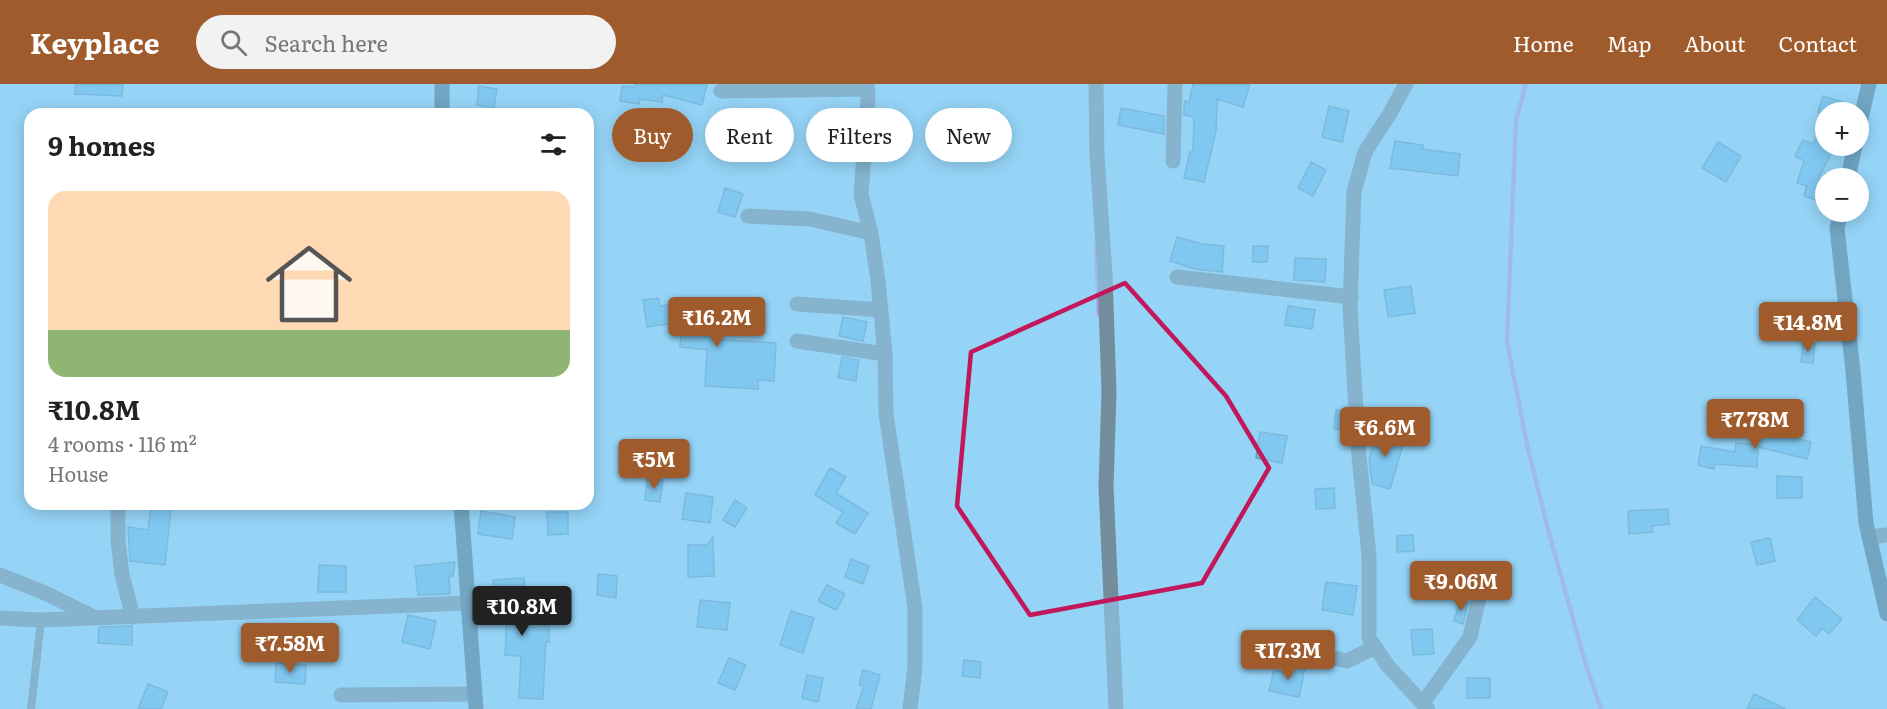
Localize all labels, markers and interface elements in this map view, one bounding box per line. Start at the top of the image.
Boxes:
search box [196,15,616,69]
text: Keyplace [30,21,160,63]
icon: search [217,26,250,59]
text: Search here [265,26,388,59]
text: Home [1513,27,1574,58]
text: Map [1607,27,1651,58]
text: About [1684,27,1746,58]
text: Contact [1779,27,1857,58]
map controls [1815,102,1869,222]
button: + [1815,102,1869,156]
chip: Buy [612,108,693,162]
chip: Rent [705,108,794,162]
chip: Filters [806,108,913,162]
chip: New [925,108,1012,162]
text: 9 homes [48,125,155,164]
icon: filters [537,128,570,161]
button: − [1815,168,1869,222]
icon: home [255,230,363,338]
pin: ₹16.2M [668,297,766,348]
text: ₹16.2M [682,301,752,331]
pin: ₹14.8M [1759,302,1857,353]
text: ₹14.8M [1773,306,1843,336]
text: ₹10.8M [48,389,140,428]
pin: ₹7.78M [1706,399,1804,450]
text: ₹7.78M [1721,403,1789,433]
pin: ₹6.6M [1343,407,1427,458]
text: ₹6.6M [1354,411,1416,441]
text: 4 rooms · 116 m² [48,428,197,458]
pin: ₹5M [625,439,683,490]
text: ₹5M [633,443,675,473]
text: House [48,458,108,488]
pin: ₹9.06M [1412,561,1510,612]
text: ₹9.06M [1424,565,1498,595]
pin: ₹10.8M [473,586,571,637]
text: ₹10.8M [487,590,558,620]
pin: ₹7.58M [241,623,339,674]
text: ₹7.58M [255,627,325,657]
pin: ₹17.3M [1239,630,1337,681]
text: ₹17.3M [1255,634,1321,664]

